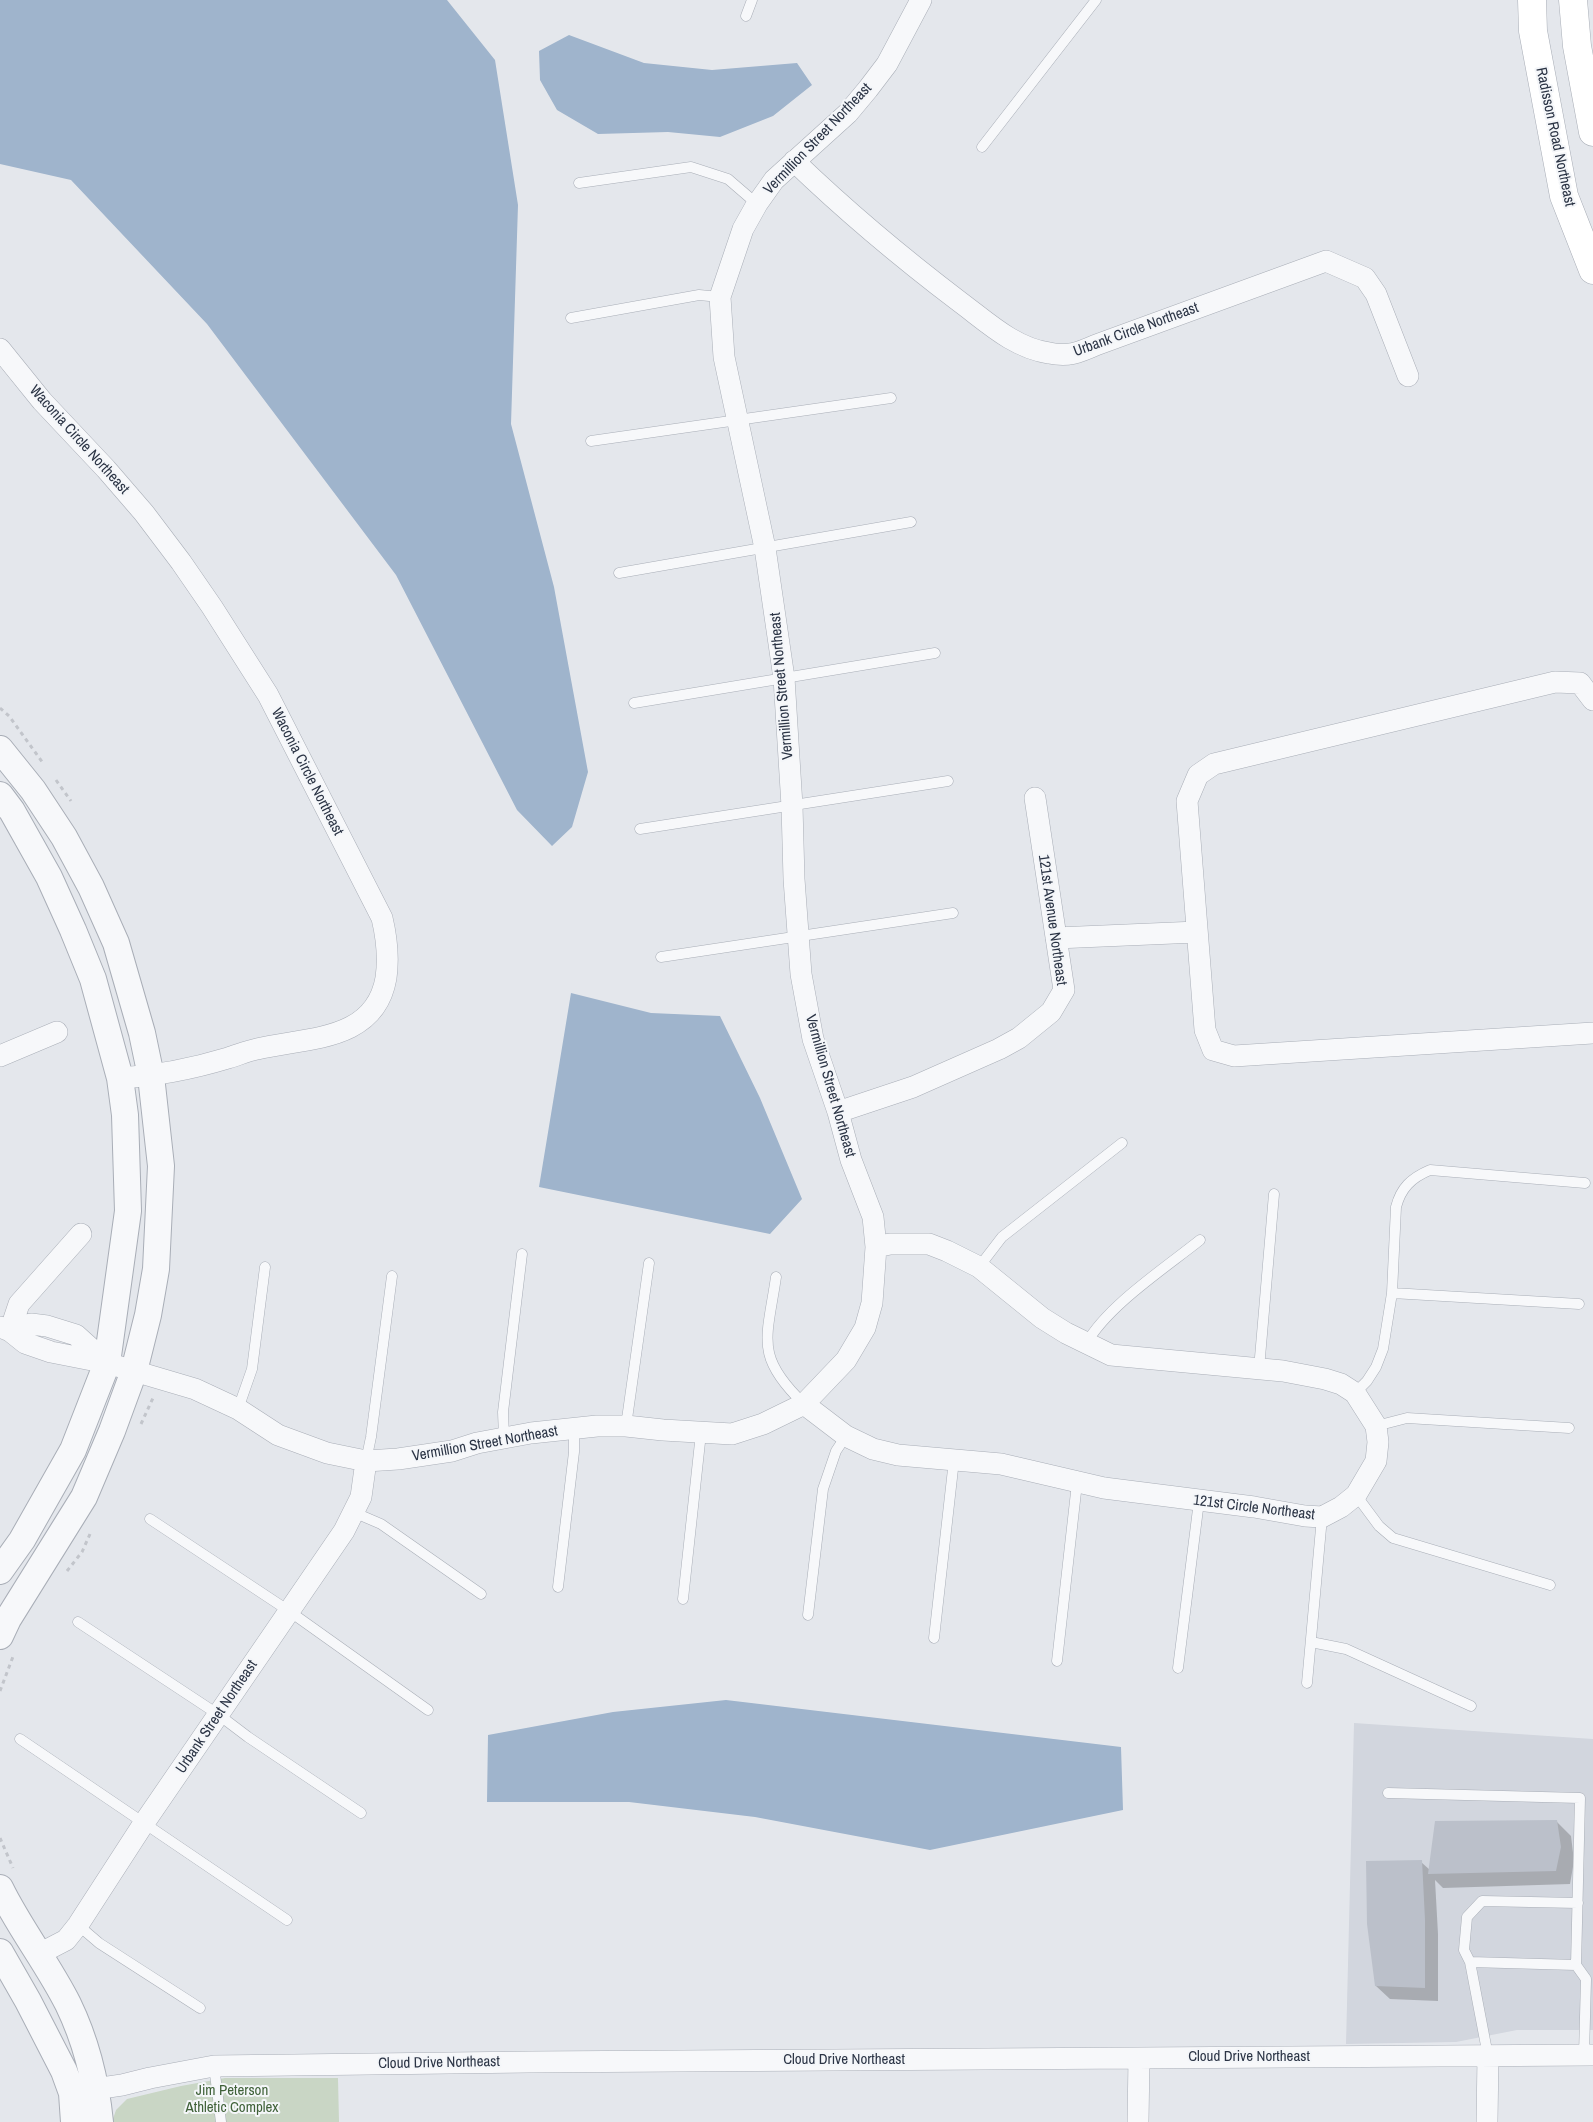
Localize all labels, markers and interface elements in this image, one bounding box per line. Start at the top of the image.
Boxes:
street label: Radisson Road Northeast [1531,66,1579,208]
street label: Vermillion Street Northeast [760,80,876,198]
street label: Urbank Circle Northeast [1071,299,1201,361]
street label: Waconia Circle Northeast [25,382,133,498]
street label: Vermillion Street Northeast [767,612,797,760]
street label: Waconia Circle Northeast [267,705,347,839]
street label: 121st Avenue Northeast [1034,854,1070,986]
street label: Vermillion Street Northeast [801,1013,859,1159]
street label: Vermillion Street Northeast [411,1422,559,1466]
street label: 121st Circle Northeast [1192,1492,1316,1524]
street label: Urbank Street Northeast [172,1657,262,1777]
street label: Cloud Drive Northeast [1188,2048,1310,2066]
street label: Cloud Drive Northeast [783,2051,905,2069]
street label: Cloud Drive Northeast [378,2053,500,2073]
park label: Jim Peterson Athletic Complex [186,2082,278,2117]

